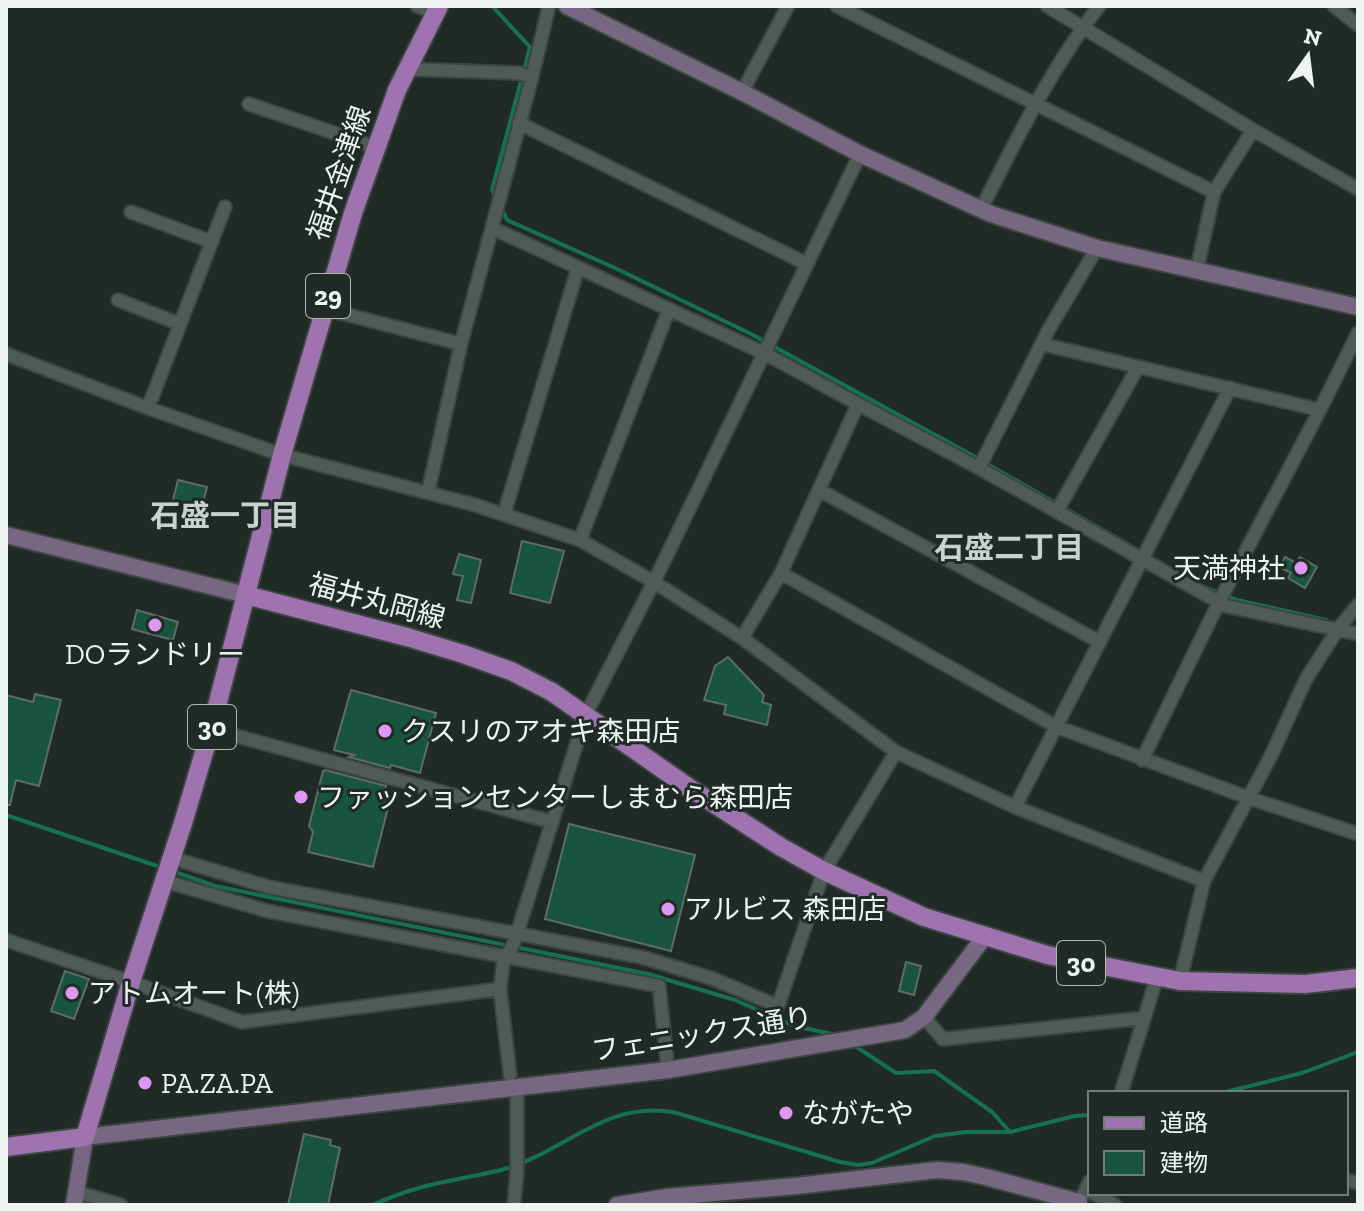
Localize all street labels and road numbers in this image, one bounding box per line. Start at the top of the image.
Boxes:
street label: 福井金津線 [301,101,377,245]
road number: 29 [306,274,350,318]
street label: 福井丸岡線 [305,567,449,635]
road number: 30 [188,705,236,749]
road number: 30 [1057,941,1105,985]
street label: フェニックス通り [589,1000,815,1068]

